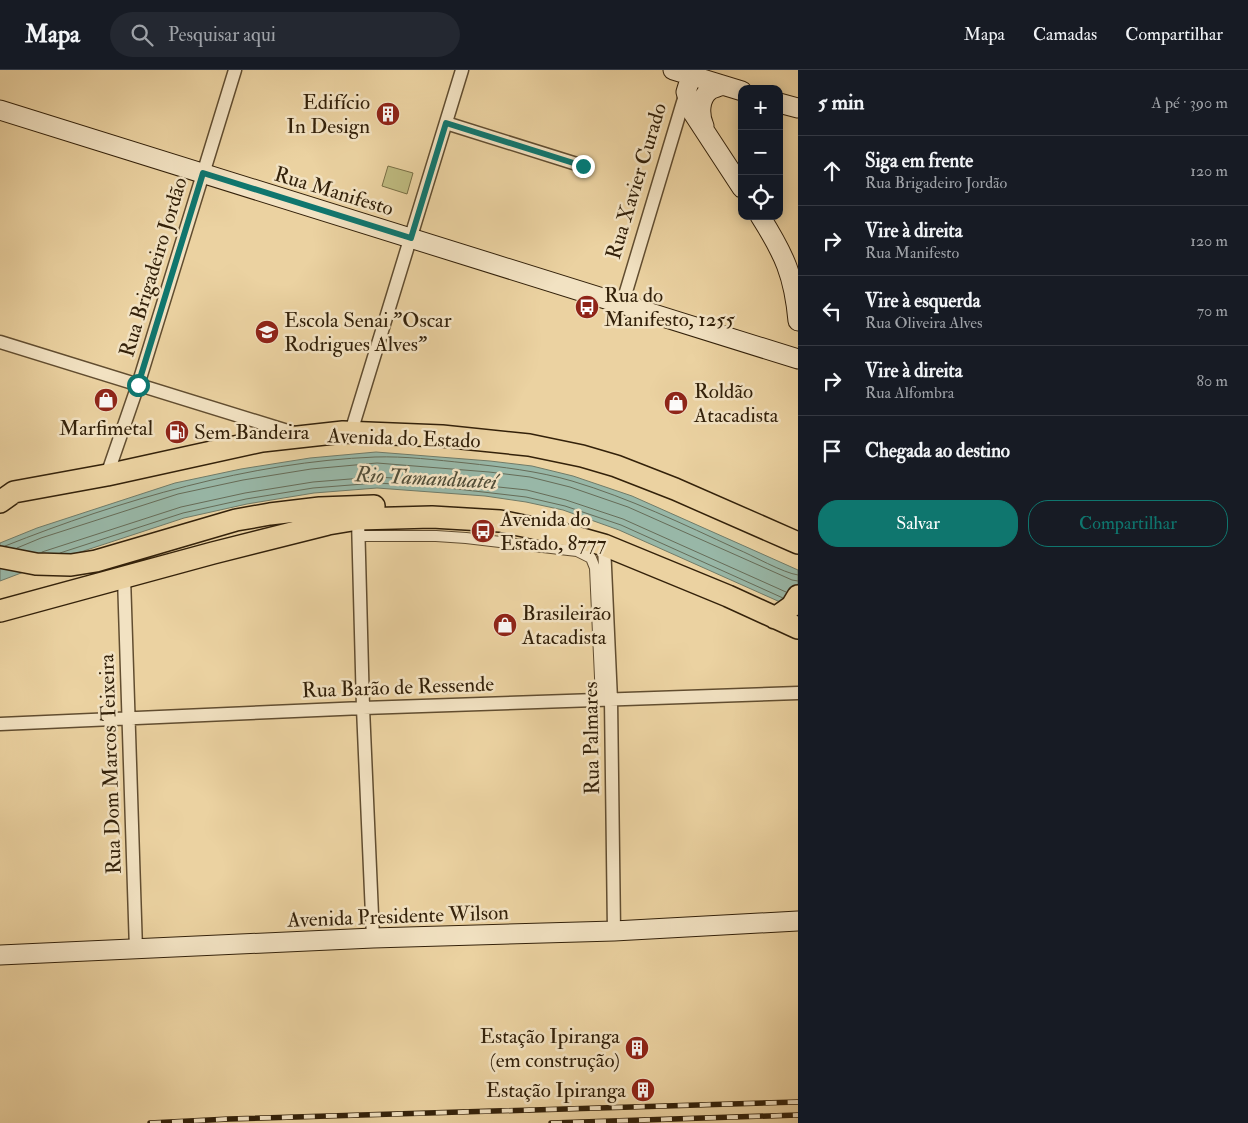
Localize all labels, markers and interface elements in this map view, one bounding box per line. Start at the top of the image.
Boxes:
search box [110,12,460,57]
text: Mapa [25,19,80,50]
icon: search [128,21,156,49]
text: Pesquisar aqui [168,23,276,47]
text: Mapa [964,23,1005,46]
text: Camadas [1033,23,1097,46]
text: Compartilhar [1125,23,1223,46]
map controls [738,85,783,220]
button: + [738,85,783,130]
place label: Edifício In Design [286,89,370,140]
text: 5 min [818,89,864,116]
text: A pé · 390 m [1152,93,1228,113]
street label: Rua Xavier Curado [600,100,673,262]
building icon: Edifício In Design [375,101,401,127]
button: − [738,130,783,175]
text: Siga em frente [865,149,973,173]
route end [572,155,595,178]
icon: ahead [818,157,846,185]
street label: Rua Manifesto [271,161,397,222]
text: 120 m [1190,161,1228,181]
text: Rua Brigadeiro Jordão [865,173,1007,193]
street label: Rua Brigadeiro Jordão [113,174,194,360]
button: locate [738,175,783,220]
text: Vire à direita [865,219,962,243]
icon: right [818,227,846,255]
text: 120 m [1190,231,1228,251]
text: Rua Manifesto [865,243,959,263]
place label: Rua do Manifesto, 1255 [604,282,735,333]
text: Vire à esquerda [865,289,980,313]
bus stop icon: Rua do Manifesto, 1255 [574,294,600,320]
icon: left [818,297,846,325]
text: 70 m [1197,301,1228,321]
place label: Escola Senai "Oscar Rodrigues Alves" [284,307,452,358]
text: Rua Oliveira Alves [865,313,983,333]
school or university icon: Escola Senai "Oscar Rodrigues Alves" [254,319,280,345]
text: Vire à direita [865,359,962,383]
icon: right [818,367,846,395]
text: 80 m [1197,371,1228,391]
route start [127,374,150,397]
place label: Roldão Atacadista [693,378,779,429]
text: Rua Alfombra [865,383,954,403]
shop icon: Marfimetal [93,387,119,413]
shop icon: Roldão Atacadista [663,390,689,416]
place label: Marfimetal [59,415,154,442]
fuel station icon: Sem Bandeira [164,419,190,445]
place label: Sem Bandeira [194,419,310,446]
street label: Avenida do Estado [326,422,481,455]
icon: arrive [818,437,846,465]
text: Chegada ao destino [865,439,1010,463]
water label: Rio Tamanduateí [353,460,502,496]
button: Salvar [818,500,1018,547]
button: Compartilhar [1028,500,1228,547]
place label: Avenida do Estado, 8777 [499,506,607,557]
bus stop icon: Avenida do Estado, 8777 [470,518,496,544]
place label: Brasileirão Atacadista [521,600,611,651]
shop icon: Brasileirão Atacadista [492,612,518,638]
street label: Rua Dom Marcos Teixeira [93,653,128,875]
street label: Rua Barão de Ressende [301,671,495,704]
street label: Rua Palmares [577,681,606,795]
street label: Avenida Presidente Wilson [286,899,509,934]
place label: Estação Ipiranga (em construção) [480,1023,620,1074]
building icon: Estação Ipiranga (em construção) [624,1035,650,1061]
place label: Estação Ipiranga [486,1077,626,1104]
building icon: Estação Ipiranga [630,1077,656,1103]

